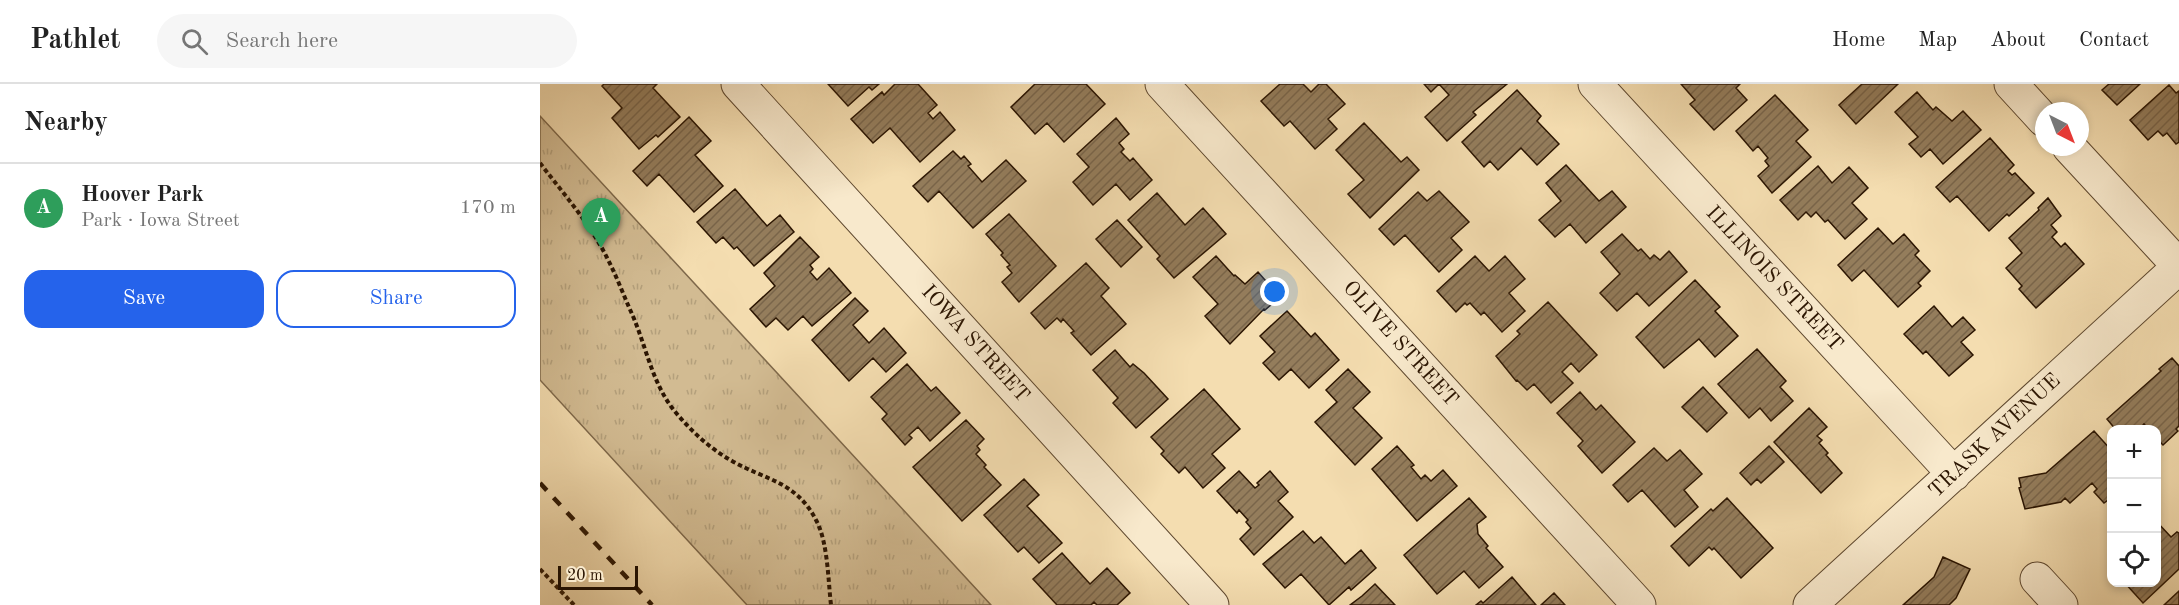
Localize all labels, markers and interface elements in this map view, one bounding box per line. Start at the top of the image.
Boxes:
search box [157,14,577,68]
icon: search [178,25,211,58]
text: Pathlet [30,27,121,55]
text: Search here [226,30,338,52]
text: Home [1832,30,1885,51]
text: Map [1918,30,1957,51]
text: About [1990,30,2046,51]
text: Contact [2079,30,2149,51]
north arrow [2035,102,2089,156]
text: Nearby [24,110,108,136]
text: Hoover Park [81,184,204,206]
text: A [36,198,51,218]
text: 170 m [460,198,516,218]
pin: A [582,198,620,248]
street label: ILLINOIS STREET [1702,202,1846,356]
text: Park · Iowa Street [81,211,240,231]
button: Save [24,270,264,328]
button: Share [276,270,516,328]
your location [1260,277,1289,306]
street label: OLIVE STREET [1338,277,1462,411]
street label: IOWA STREET [917,281,1033,407]
street label: TRASK AVENUE [1925,370,2065,502]
map controls [2107,425,2161,587]
button: + [2107,425,2161,479]
button: − [2107,479,2161,533]
button: locate [2107,533,2161,587]
scale bar [558,563,638,590]
text: 20 m [567,568,603,584]

